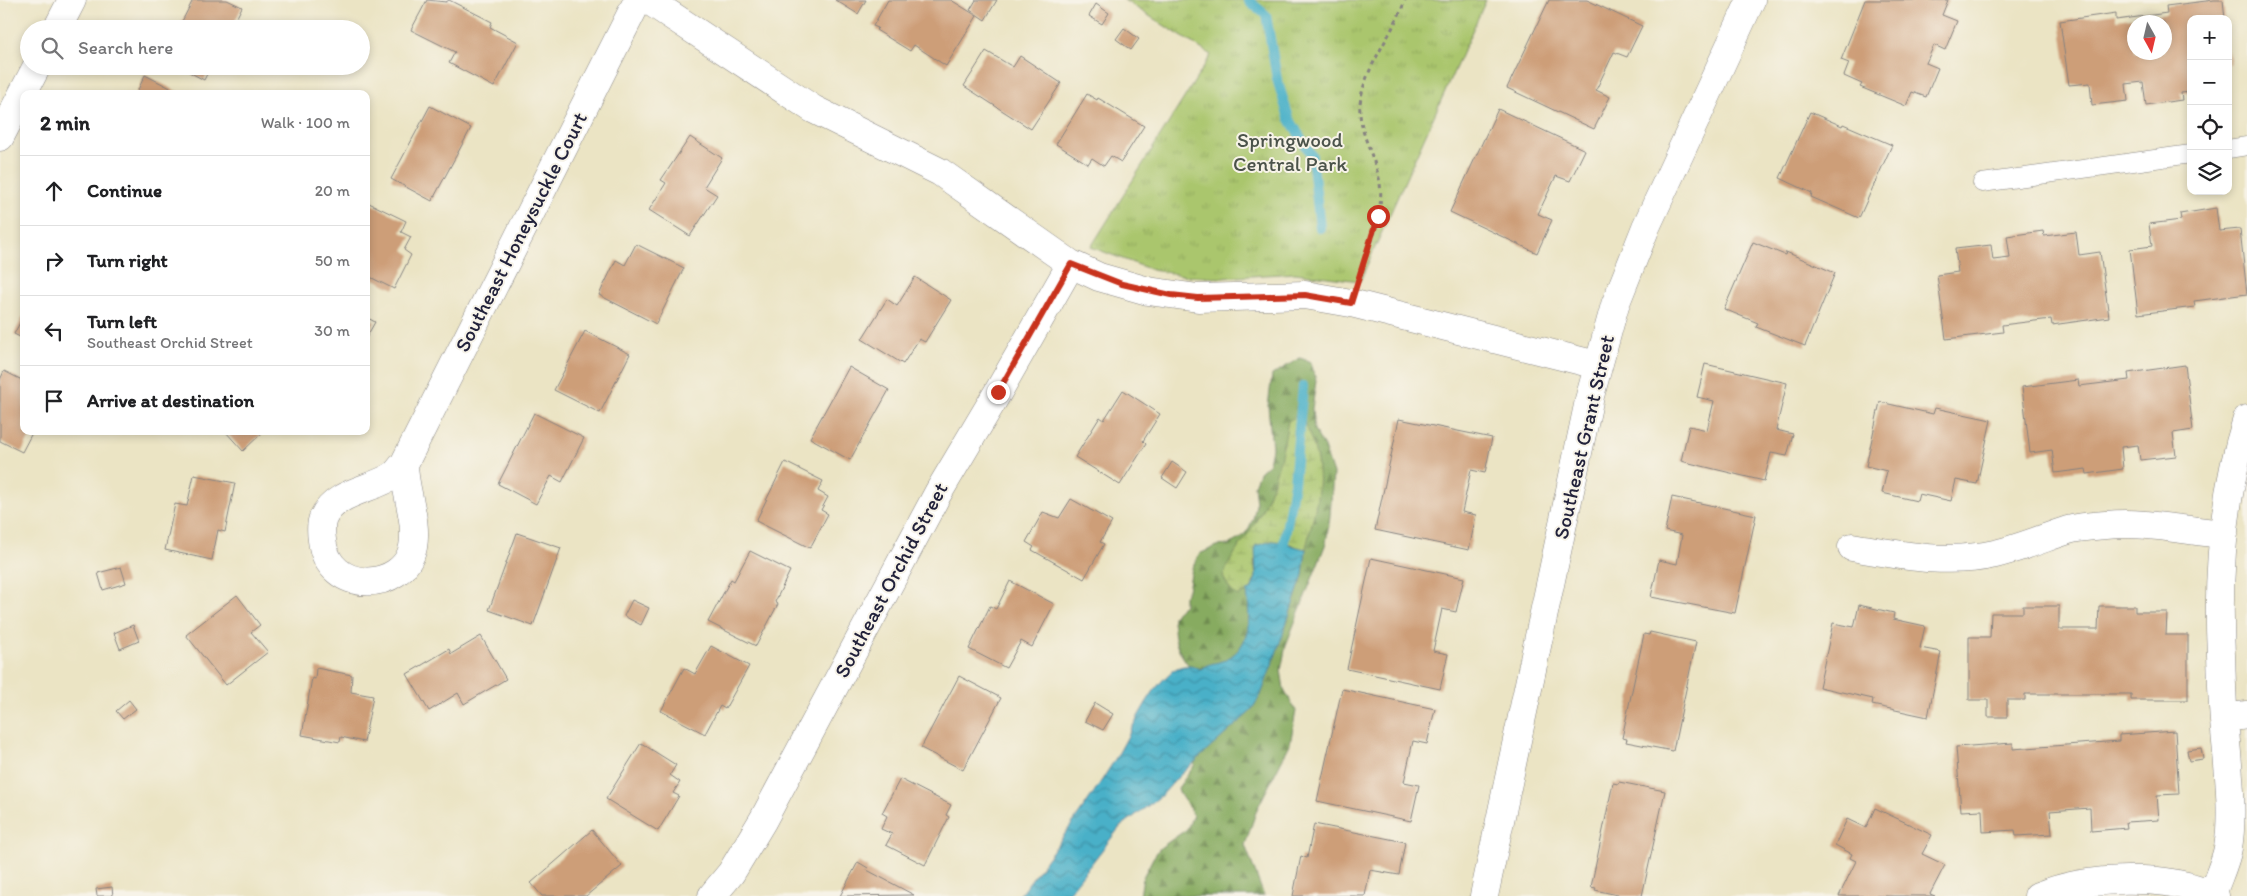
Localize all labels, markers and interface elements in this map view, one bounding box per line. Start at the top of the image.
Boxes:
north arrow [2127,15,2172,60]
map controls [2187,15,2232,195]
button: + [2187,15,2232,60]
search box [20,20,370,75]
icon: search [38,34,66,62]
text: Search here [78,36,173,59]
button: − [2187,60,2232,105]
button: locate [2187,105,2232,150]
street label: Southeast Honeysuckle Court [449,108,592,356]
text: 2 min [40,110,90,135]
text: Walk · 100 m [261,113,350,132]
park label: Springwood Central Park [1233,127,1347,176]
button: layers [2187,150,2232,195]
icon: ahead [40,177,68,205]
text: Continue [87,179,162,202]
text: 20 m [315,181,350,200]
route start [1367,205,1390,228]
icon: right [40,247,68,275]
text: Turn right [87,249,168,272]
text: 50 m [315,251,350,270]
text: Turn left [87,310,157,333]
icon: left [40,317,68,345]
text: 30 m [314,321,350,340]
street label: Southeast Grant Street [1548,332,1619,541]
text: Southeast Orchid Street [87,333,253,352]
route end [987,381,1010,404]
icon: arrive [40,387,68,415]
text: Arrive at destination [87,389,254,412]
street label: Southeast Orchid Street [828,478,953,682]

